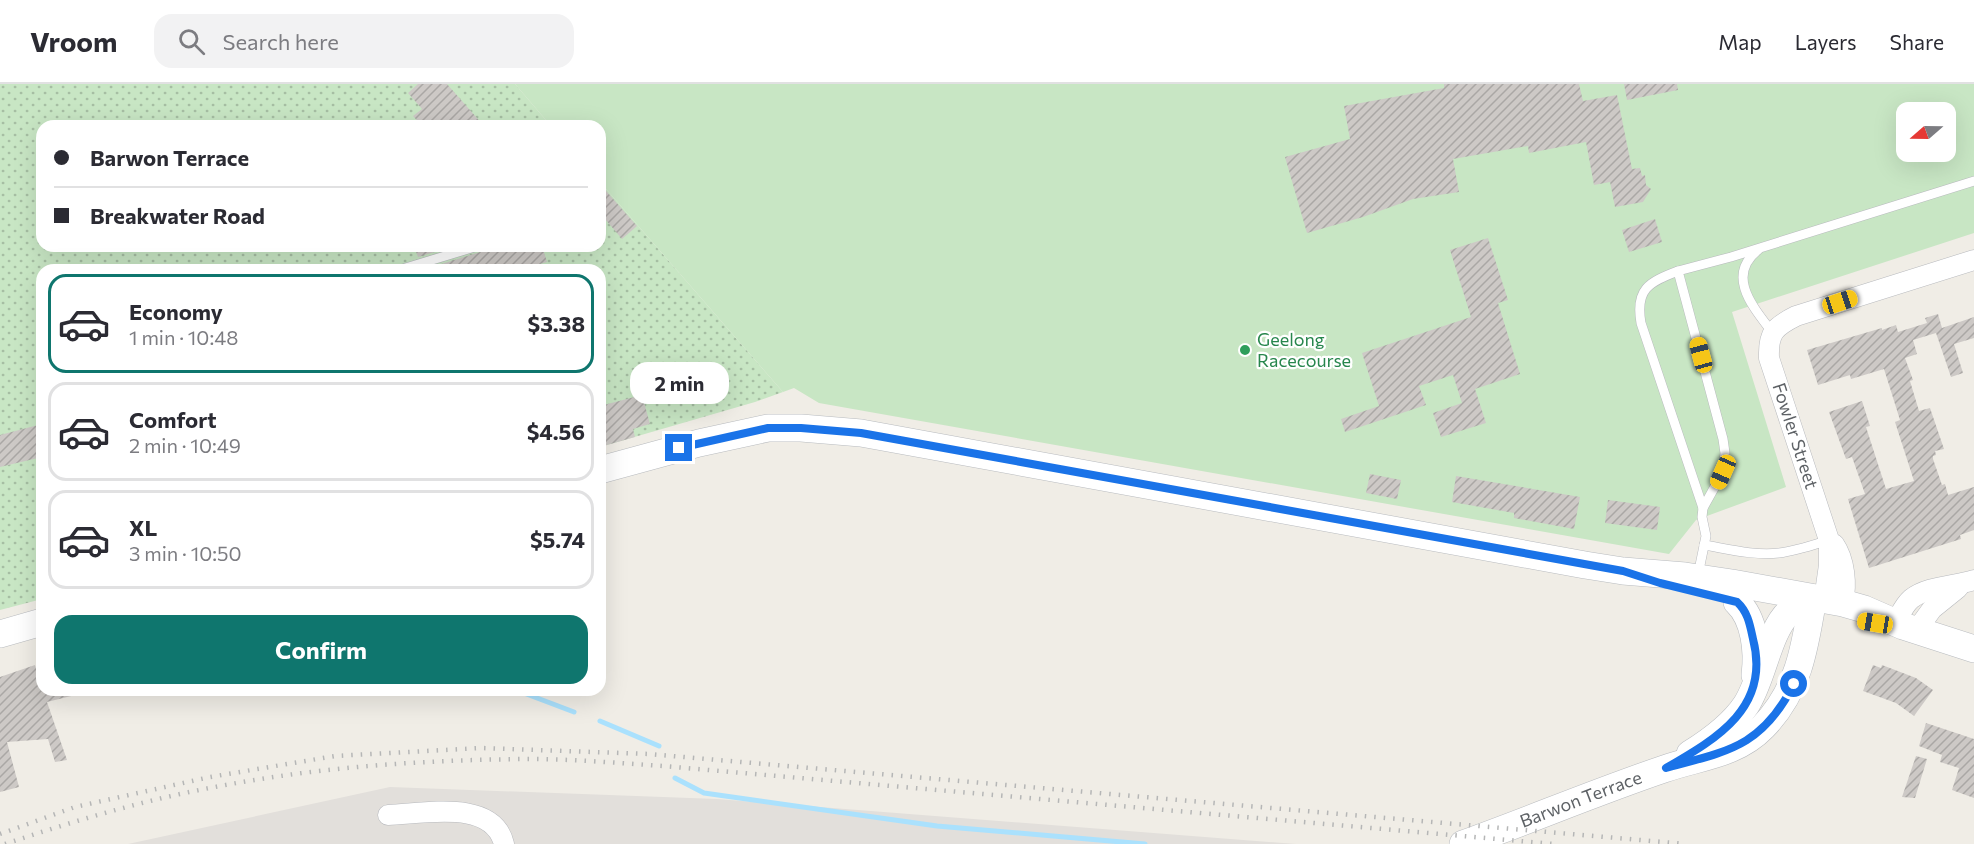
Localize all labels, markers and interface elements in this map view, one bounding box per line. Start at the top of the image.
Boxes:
search box [154,14,574,68]
text: Vroom [30,24,118,58]
icon: search [175,25,208,58]
text: Search here [223,28,339,55]
text: Map [1718,29,1762,54]
text: Layers [1795,29,1857,54]
text: Share [1890,29,1944,54]
north arrow [1896,102,1956,162]
map controls [1896,102,1956,162]
text: Barwon Terrace [90,144,249,171]
text: Breakwater Road [90,202,265,229]
car [1820,288,1860,316]
icon: car [57,297,111,351]
text: Economy [129,298,223,325]
text: $3.38 [528,310,585,337]
text: 1 min · 10:48 [129,325,238,349]
place label: Geelong Racecourse [1257,328,1351,371]
car [1688,335,1714,375]
marker: Geelong Racecourse [1238,343,1252,357]
callout: 2 min [630,361,728,403]
text: 2 min [655,371,704,395]
street label: Fowler Street [1768,380,1823,492]
icon: car [57,405,111,459]
text: Comfort [129,406,217,433]
text: $4.56 [527,418,585,445]
text: 2 min · 10:49 [129,433,241,457]
route end [665,434,692,461]
car [1707,452,1739,492]
icon: car [57,513,111,567]
text: XL [129,514,157,541]
text: $5.74 [530,526,585,553]
text: 3 min · 10:50 [129,541,242,565]
car [1856,611,1894,635]
button: Confirm [54,615,588,684]
route start [1780,670,1807,697]
street label: Barwon Terrace [1516,766,1644,832]

